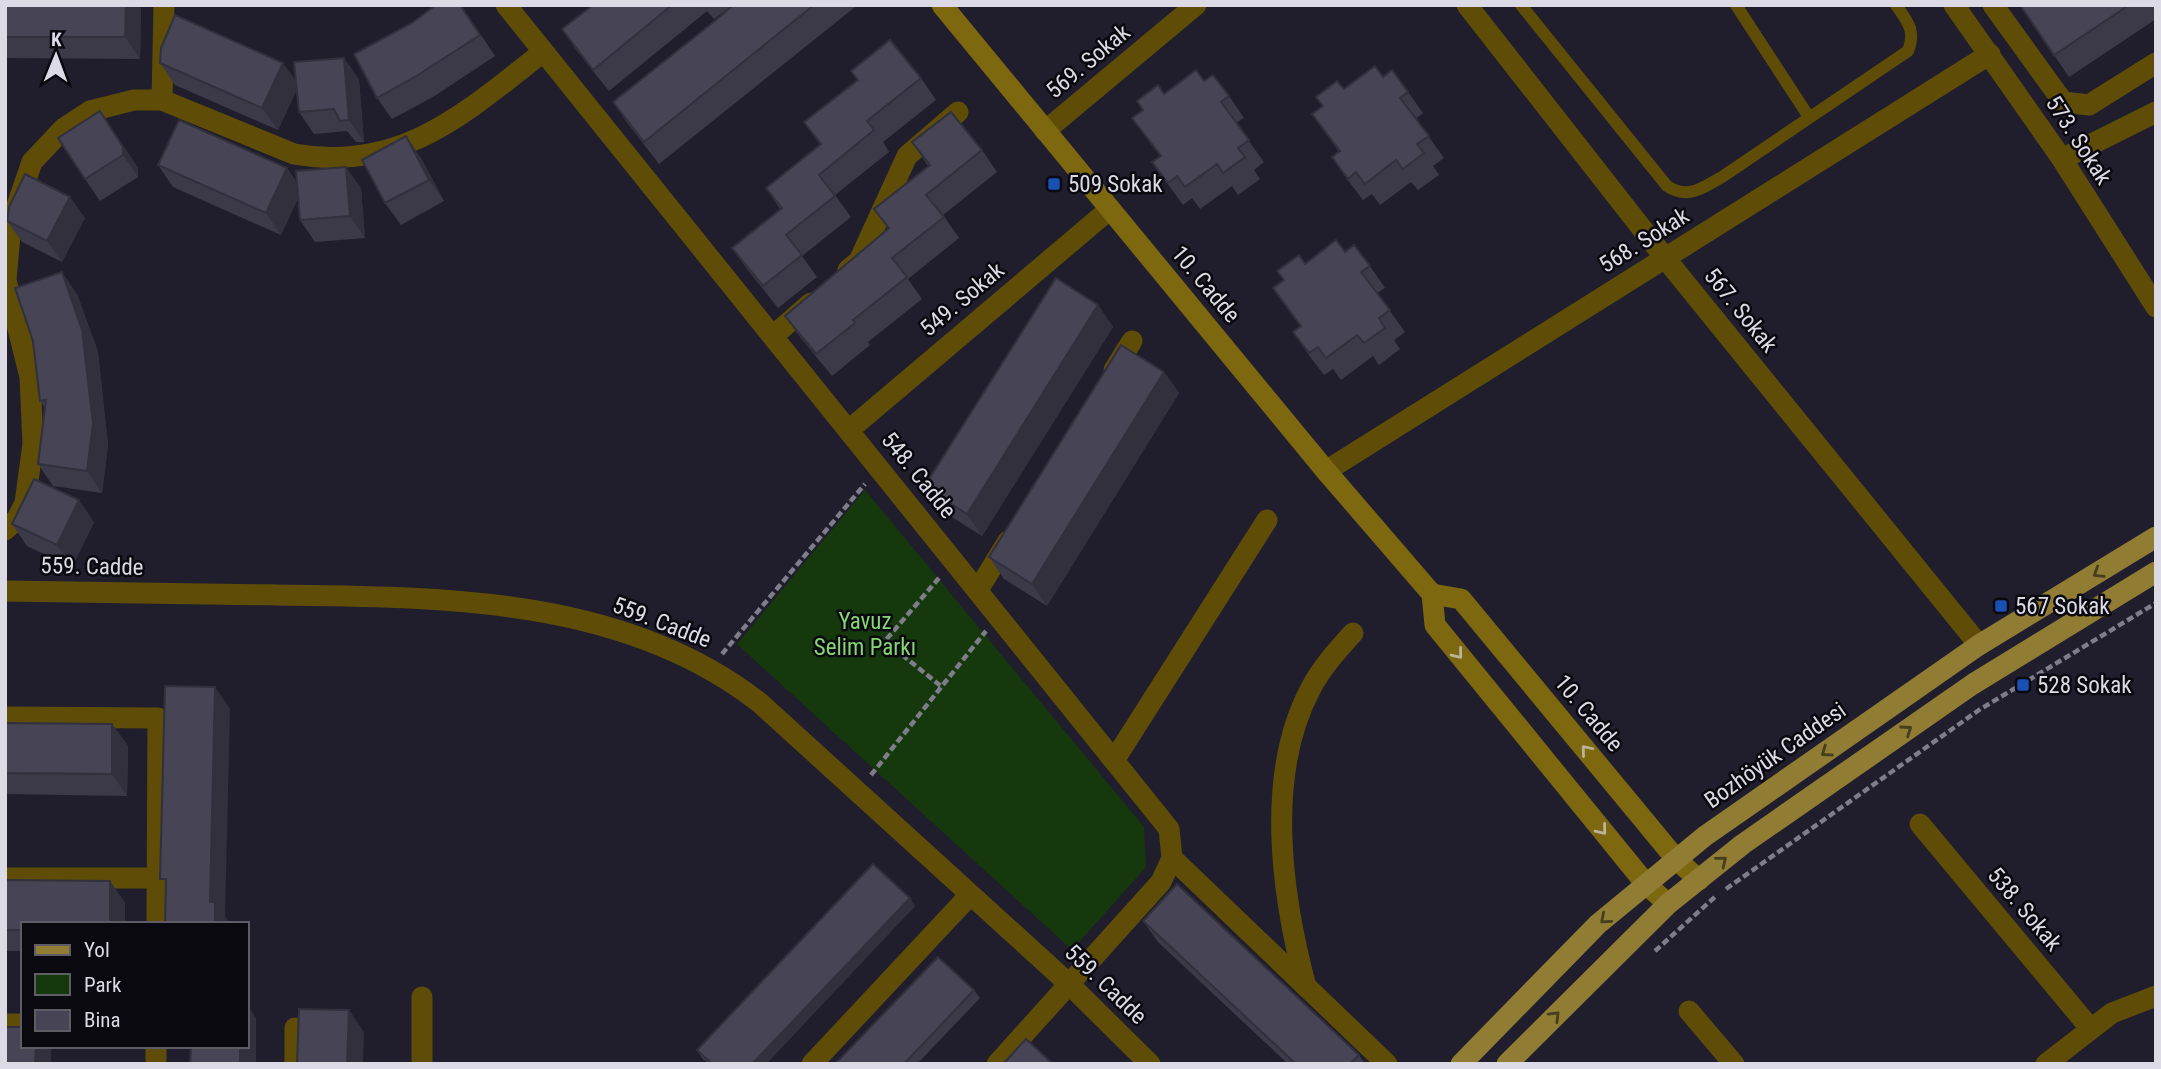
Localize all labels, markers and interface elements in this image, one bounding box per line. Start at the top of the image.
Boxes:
street label: 569. Sokak [1041,18,1136,104]
north arrow [21,21,91,91]
text: K [51,28,62,51]
street label: 573. Sokak [2040,91,2118,190]
place label: 509 Sokak [1068,171,1163,198]
marker: 509 Sokak [1046,176,1062,192]
street label: 568. Sokak [1594,202,1695,279]
street label: 10. Cadde [1166,241,1245,328]
street label: 549. Sokak [915,256,1010,342]
street label: 567. Sokak [1698,263,1783,358]
street label: 548. Cadde [876,427,962,524]
street label: 559. Cadde [40,552,144,581]
one-way arrow [2092,564,2105,577]
street label: 559. Cadde [609,591,715,654]
place label: 567 Sokak [2015,593,2110,620]
marker: 567 Sokak [1993,598,2009,614]
park label: Yavuz Selim Parkı [814,608,916,661]
one-way arrow [1450,646,1463,658]
street label: 10. Cadde [1549,670,1628,757]
place label: 528 Sokak [2037,672,2132,699]
marker: 528 Sokak [2015,677,2031,693]
street label: Bozhöyük Caddesi [1699,697,1851,814]
one-way arrow [1899,726,1912,738]
one-way arrow [1821,744,1834,756]
one-way arrow [1582,746,1594,759]
one-way arrow [1594,822,1607,834]
one-way arrow [1714,857,1726,870]
street label: 538. Sokak [1982,862,2068,957]
one-way arrow [1600,911,1613,923]
legend [21,922,248,1048]
text: Yol [84,938,110,962]
street label: 559. Cadde [1059,939,1152,1030]
text: Park [84,973,122,997]
text: Bina [84,1008,121,1032]
one-way arrow [1547,1011,1560,1024]

